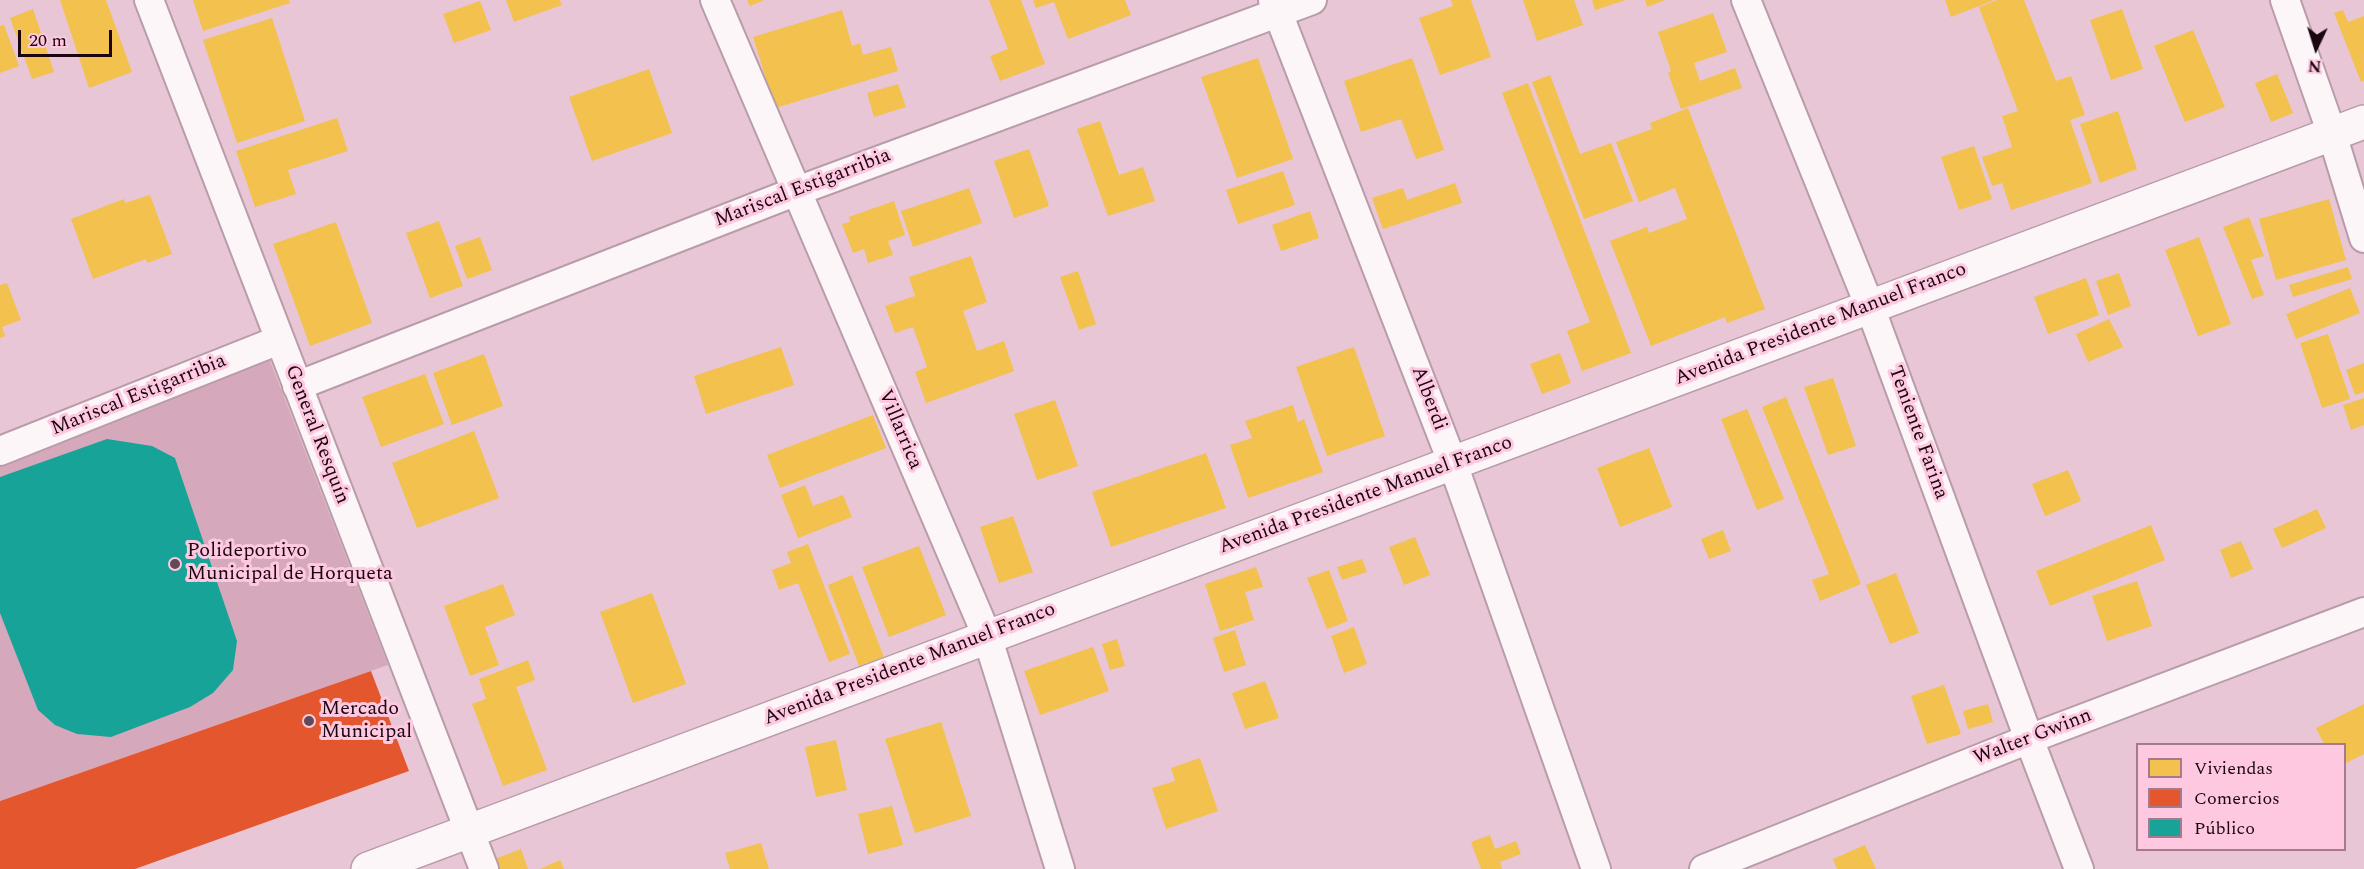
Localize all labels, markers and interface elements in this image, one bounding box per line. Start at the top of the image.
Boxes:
scale bar [21,18,116,56]
north arrow [2286,18,2346,78]
text: 20 m [29,27,67,54]
text: N [2307,54,2322,78]
street label: Mariscal Estigarribia [712,144,894,234]
street label: Avenida Presidente Manuel Franco [1672,258,1970,392]
street label: Mariscal Estigarribia [48,350,230,442]
street label: General Resquín [278,362,354,508]
street label: Alberdi [1405,363,1451,435]
street label: Teniente Farina [1882,363,1952,503]
street label: Villarrica [872,387,926,473]
street label: Avenida Presidente Manuel Franco [1216,432,1516,560]
place label: Polideportivo Municipal de Horqueta [187,540,393,587]
marker: Polideportivo Municipal de Horqueta [168,557,182,571]
street label: Avenida Presidente Manuel Franco [761,598,1059,732]
place label: Mercado Municipal [321,698,412,745]
street label: Walter Gwinn [1971,704,2095,772]
marker: Mercado Municipal [302,714,316,728]
legend [2136,743,2346,851]
text: Viviendas [2194,755,2273,782]
text: Comercios [2194,785,2280,812]
text: Público [2194,815,2255,842]

